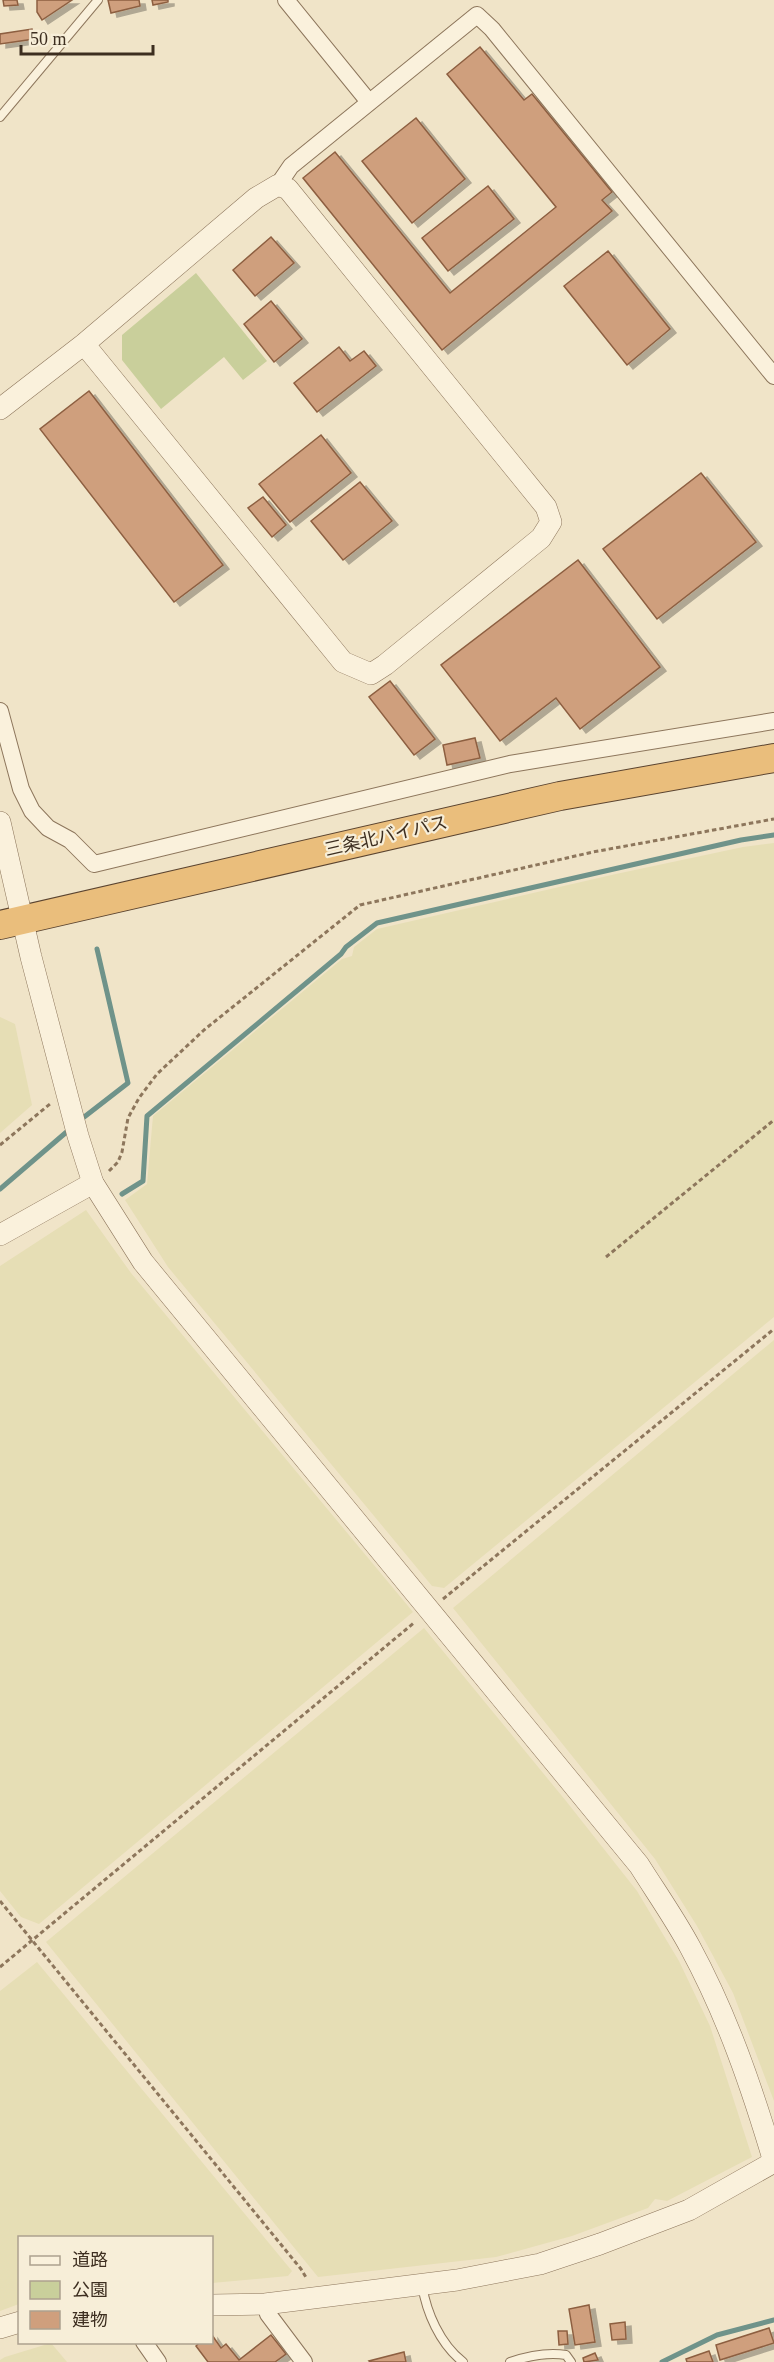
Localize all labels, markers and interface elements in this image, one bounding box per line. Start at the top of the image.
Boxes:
scale bar [21,18,153,56]
text: 50 m [30,29,67,49]
street label: 三条北バイパス [323,812,449,860]
legend [18,2236,213,2344]
text: 道路 [72,2250,108,2270]
text: 公園 [72,2280,108,2300]
text: 建物 [72,2310,108,2330]

